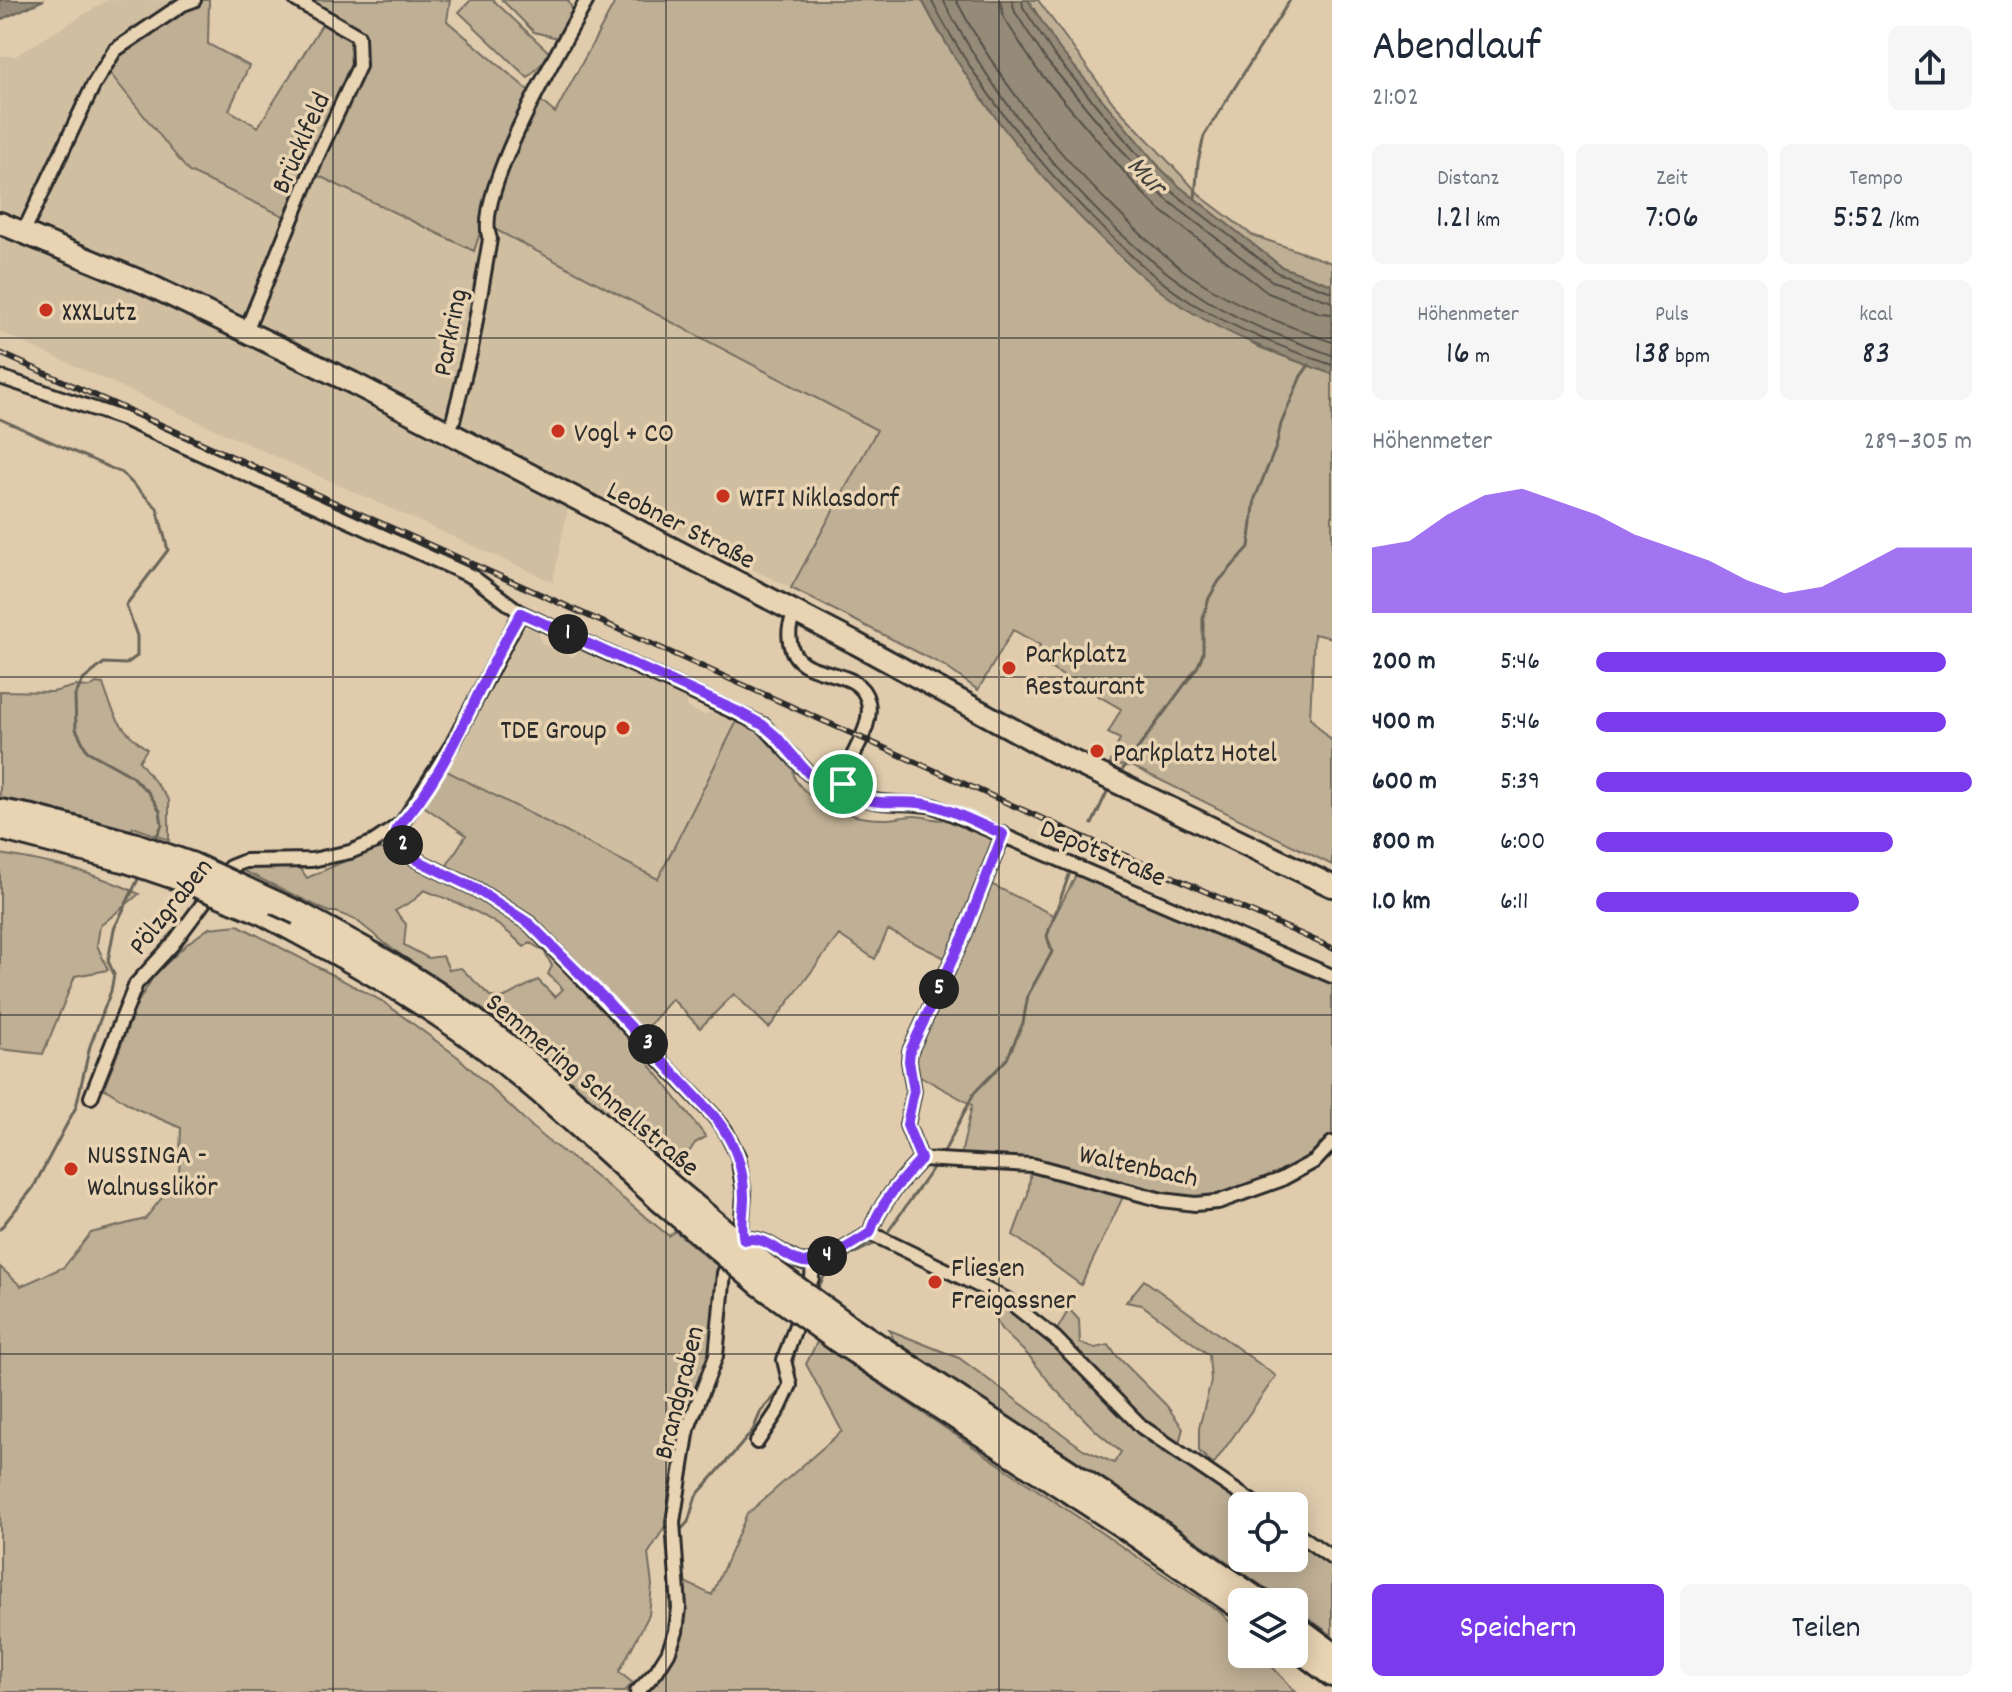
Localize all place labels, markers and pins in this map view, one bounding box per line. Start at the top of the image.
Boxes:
place label: XXXLutz [62,295,137,335]
marker: XXXLutz [37,301,55,319]
place label: Vogl + CO [574,416,674,456]
marker: Vogl + CO [549,422,567,440]
place label: WIFI Niklasdorf [739,481,900,521]
marker: WIFI Niklasdorf [714,487,732,505]
pin: 1 [548,614,588,654]
place label: Parkplatz Restaurant [1025,637,1145,709]
marker: Parkplatz Restaurant [1000,659,1018,677]
place label: TDE Group [500,713,607,753]
marker: TDE Group [614,719,632,737]
place label: Parkplatz Hotel [1113,736,1277,776]
marker: Parkplatz Hotel [1088,742,1106,760]
pin [809,750,877,818]
pin: 2 [383,825,423,865]
pin: 5 [919,969,959,1009]
pin: 3 [628,1024,668,1064]
place label: NUSSINGA - Walnusslikör [87,1138,218,1210]
marker: NUSSINGA - Walnusslikör [62,1160,80,1178]
pin: 4 [807,1236,847,1276]
place label: Fliesen Freigassner [951,1251,1077,1323]
marker: Fliesen Freigassner [926,1273,944,1291]

